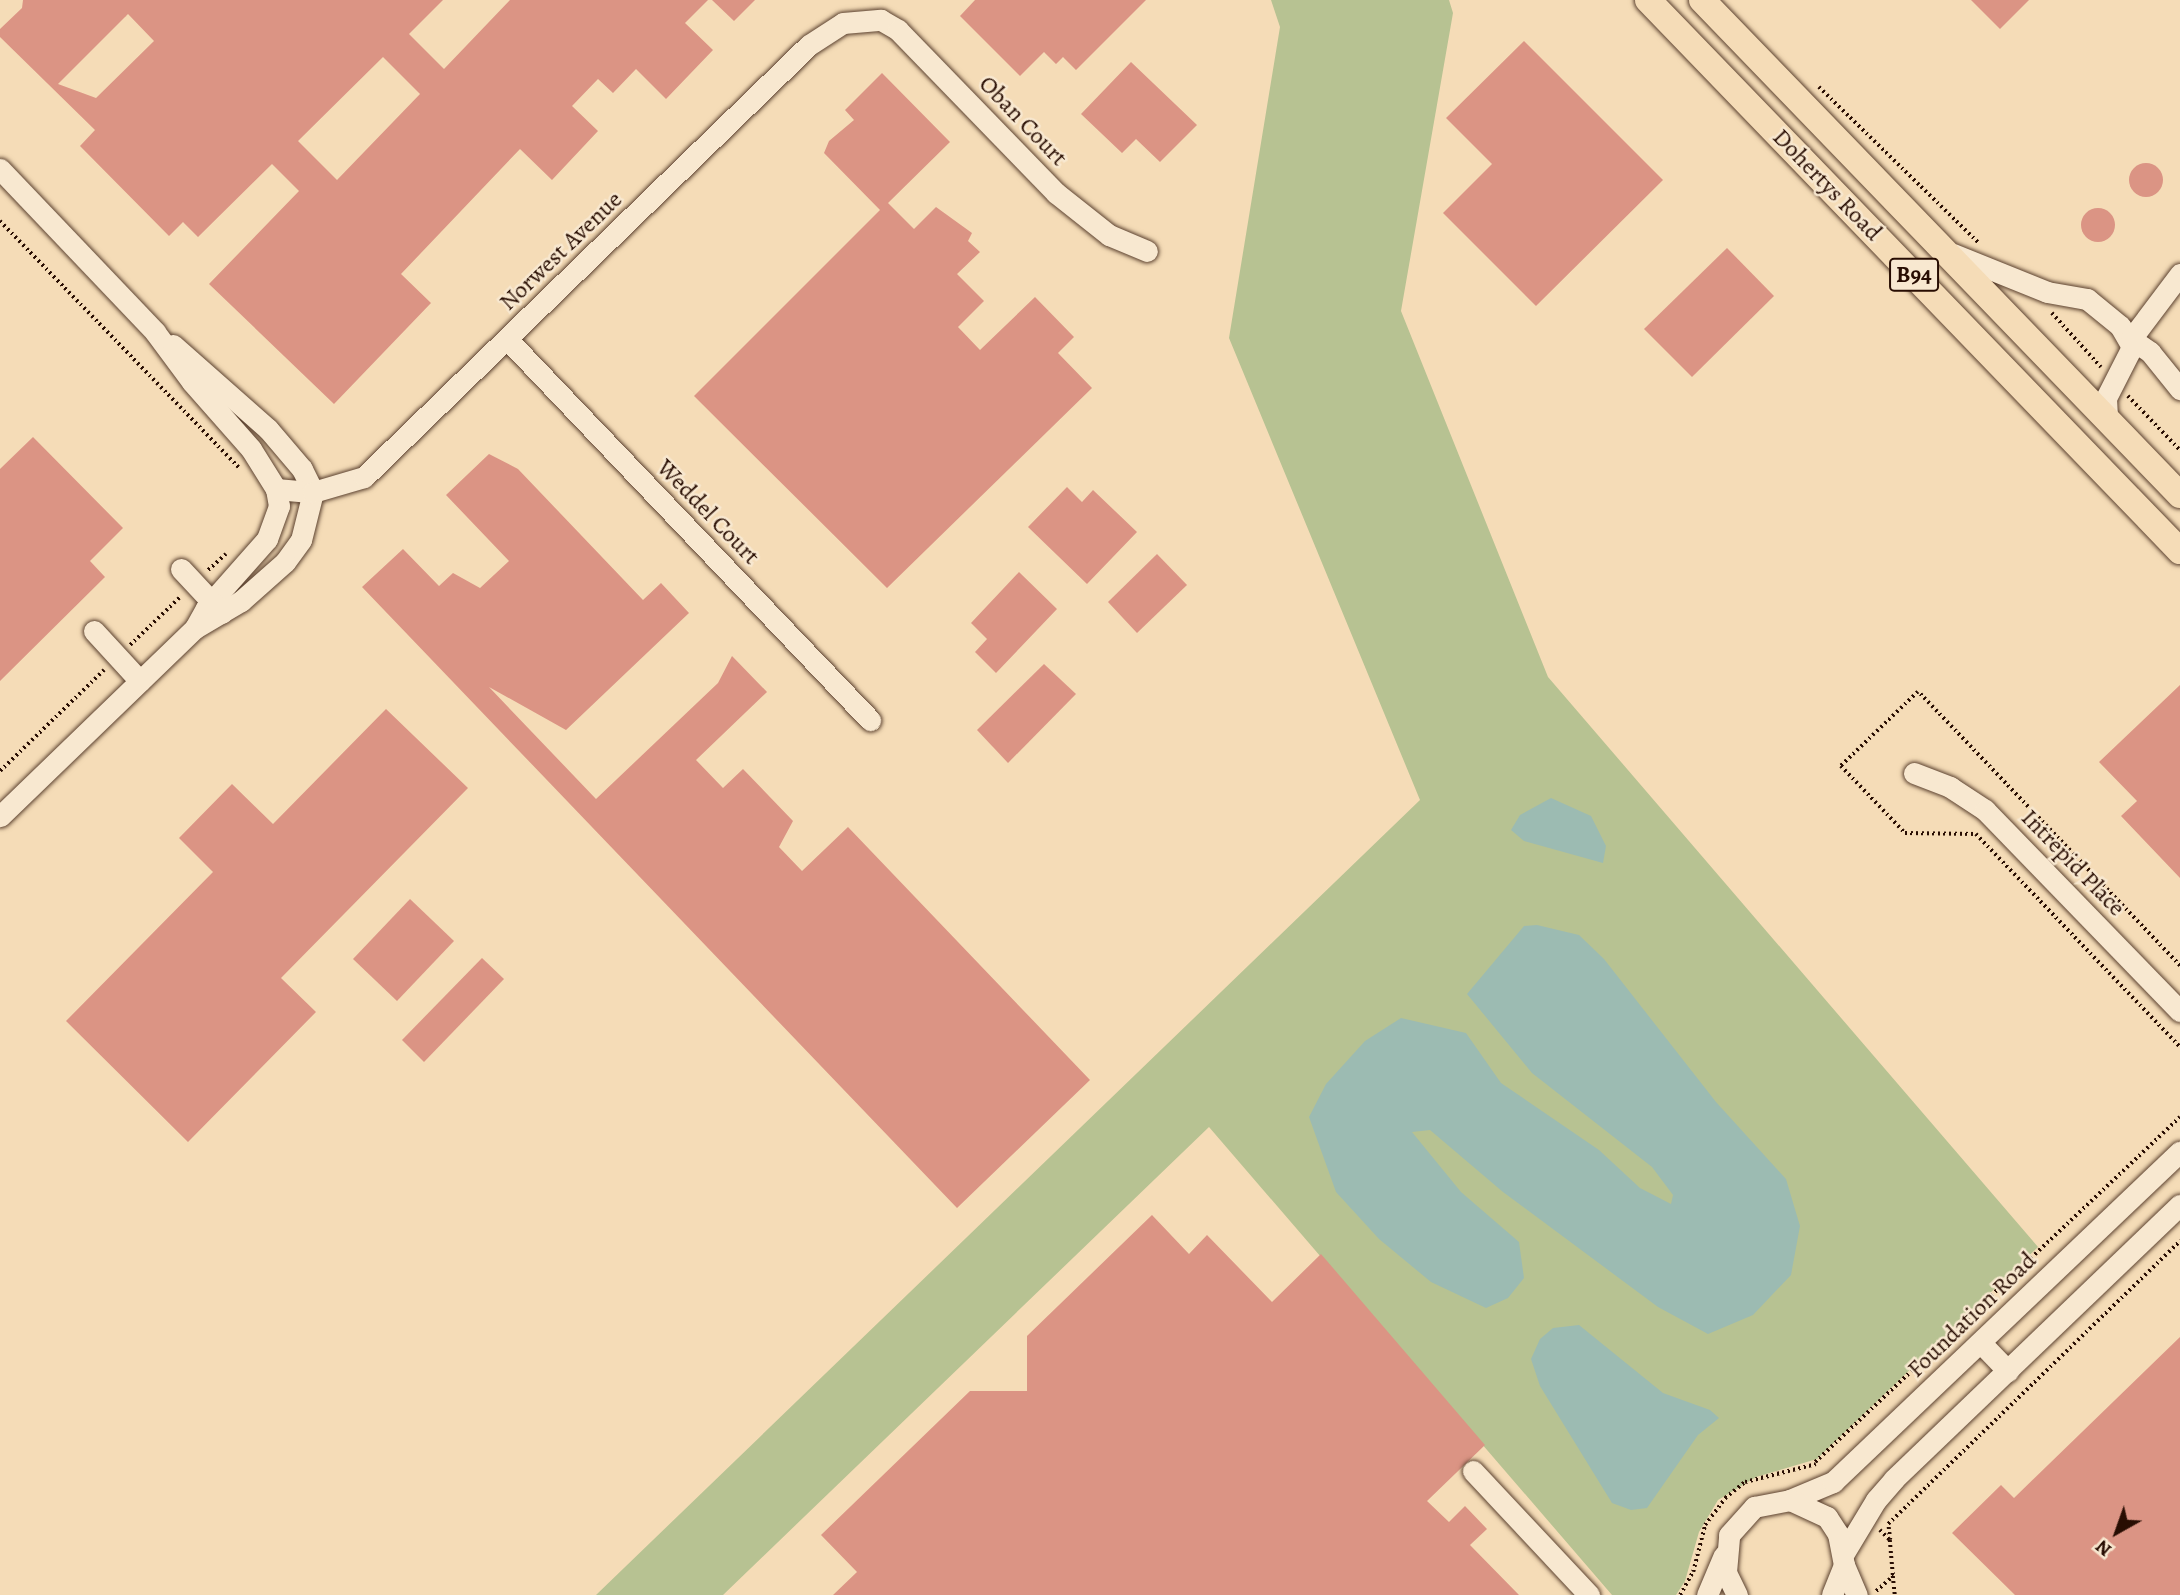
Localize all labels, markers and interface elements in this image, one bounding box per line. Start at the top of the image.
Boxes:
street label: Oban Court [973,70,1073,172]
street label: Dohertys Road [1766,123,1888,247]
street label: Norwest Avenue [494,185,628,317]
road number: B94 [1888,256,1940,294]
street label: Weddel Court [651,453,765,571]
street label: Intrepid Place [2015,804,2131,922]
street label: Foundation Road [1902,1246,2042,1384]
north arrow [2082,1497,2152,1567]
text: N [2090,1534,2117,1562]

